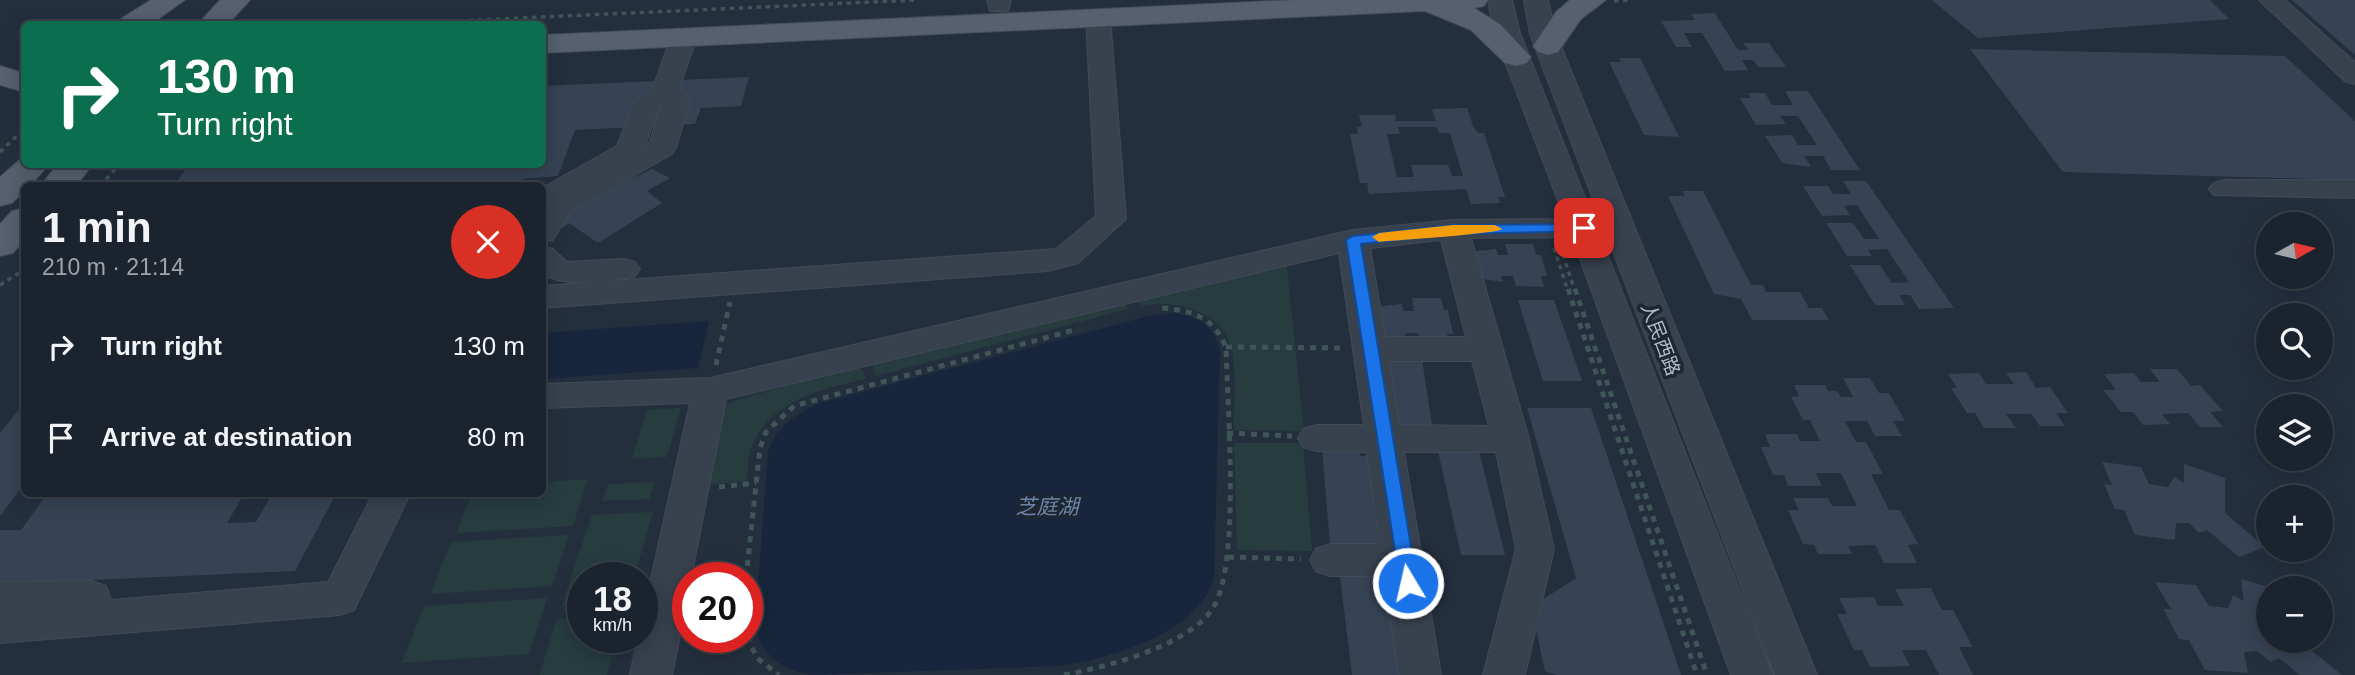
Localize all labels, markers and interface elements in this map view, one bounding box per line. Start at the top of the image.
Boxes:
icon: right [42,49,133,140]
text: 130 m [157,49,296,103]
text: Turn right [157,106,293,142]
pin [1554,198,1614,258]
text: 1 min [42,204,152,251]
button: close [451,205,525,279]
icon: arrive [1565,209,1603,247]
north arrow [2256,212,2333,289]
map controls [2256,212,2333,653]
text: 210 m · 21:14 [42,254,184,280]
street label: 人民西路 [1637,300,1684,378]
button: search [2256,303,2333,380]
icon: right [42,328,80,366]
text: Turn right [101,331,222,361]
text: 130 m [453,331,525,361]
button: layers [2256,394,2333,471]
icon: arrive [42,419,80,457]
text: Arrive at destination [101,422,352,452]
text: 80 m [467,422,525,452]
button: + [2256,485,2333,562]
water label: 芝庭湖 [1016,495,1081,518]
position arrow [1371,546,1445,620]
speed limit sign: 20 [672,562,763,653]
button: − [2256,576,2333,653]
text: 18 [593,579,632,618]
text: km/h [593,615,632,635]

